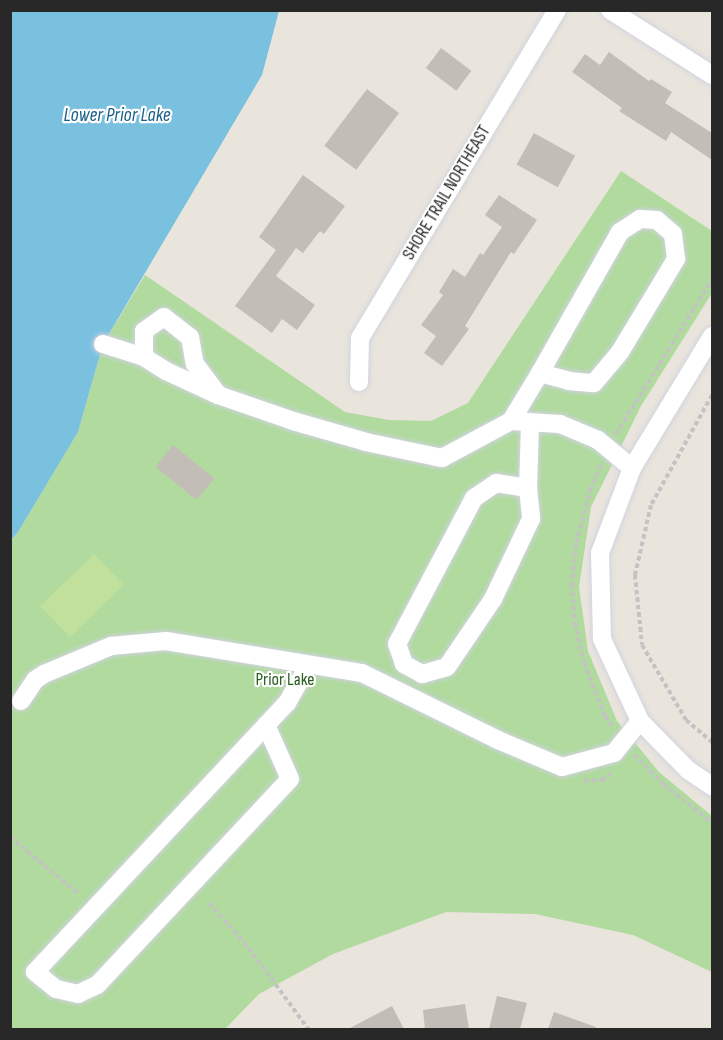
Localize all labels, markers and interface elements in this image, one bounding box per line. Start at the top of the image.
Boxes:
water label: Lower Prior Lake [63,103,171,127]
street label: SHORE TRAIL NORTHEAST [398,122,496,264]
park label: Prior Lake [255,669,315,691]

